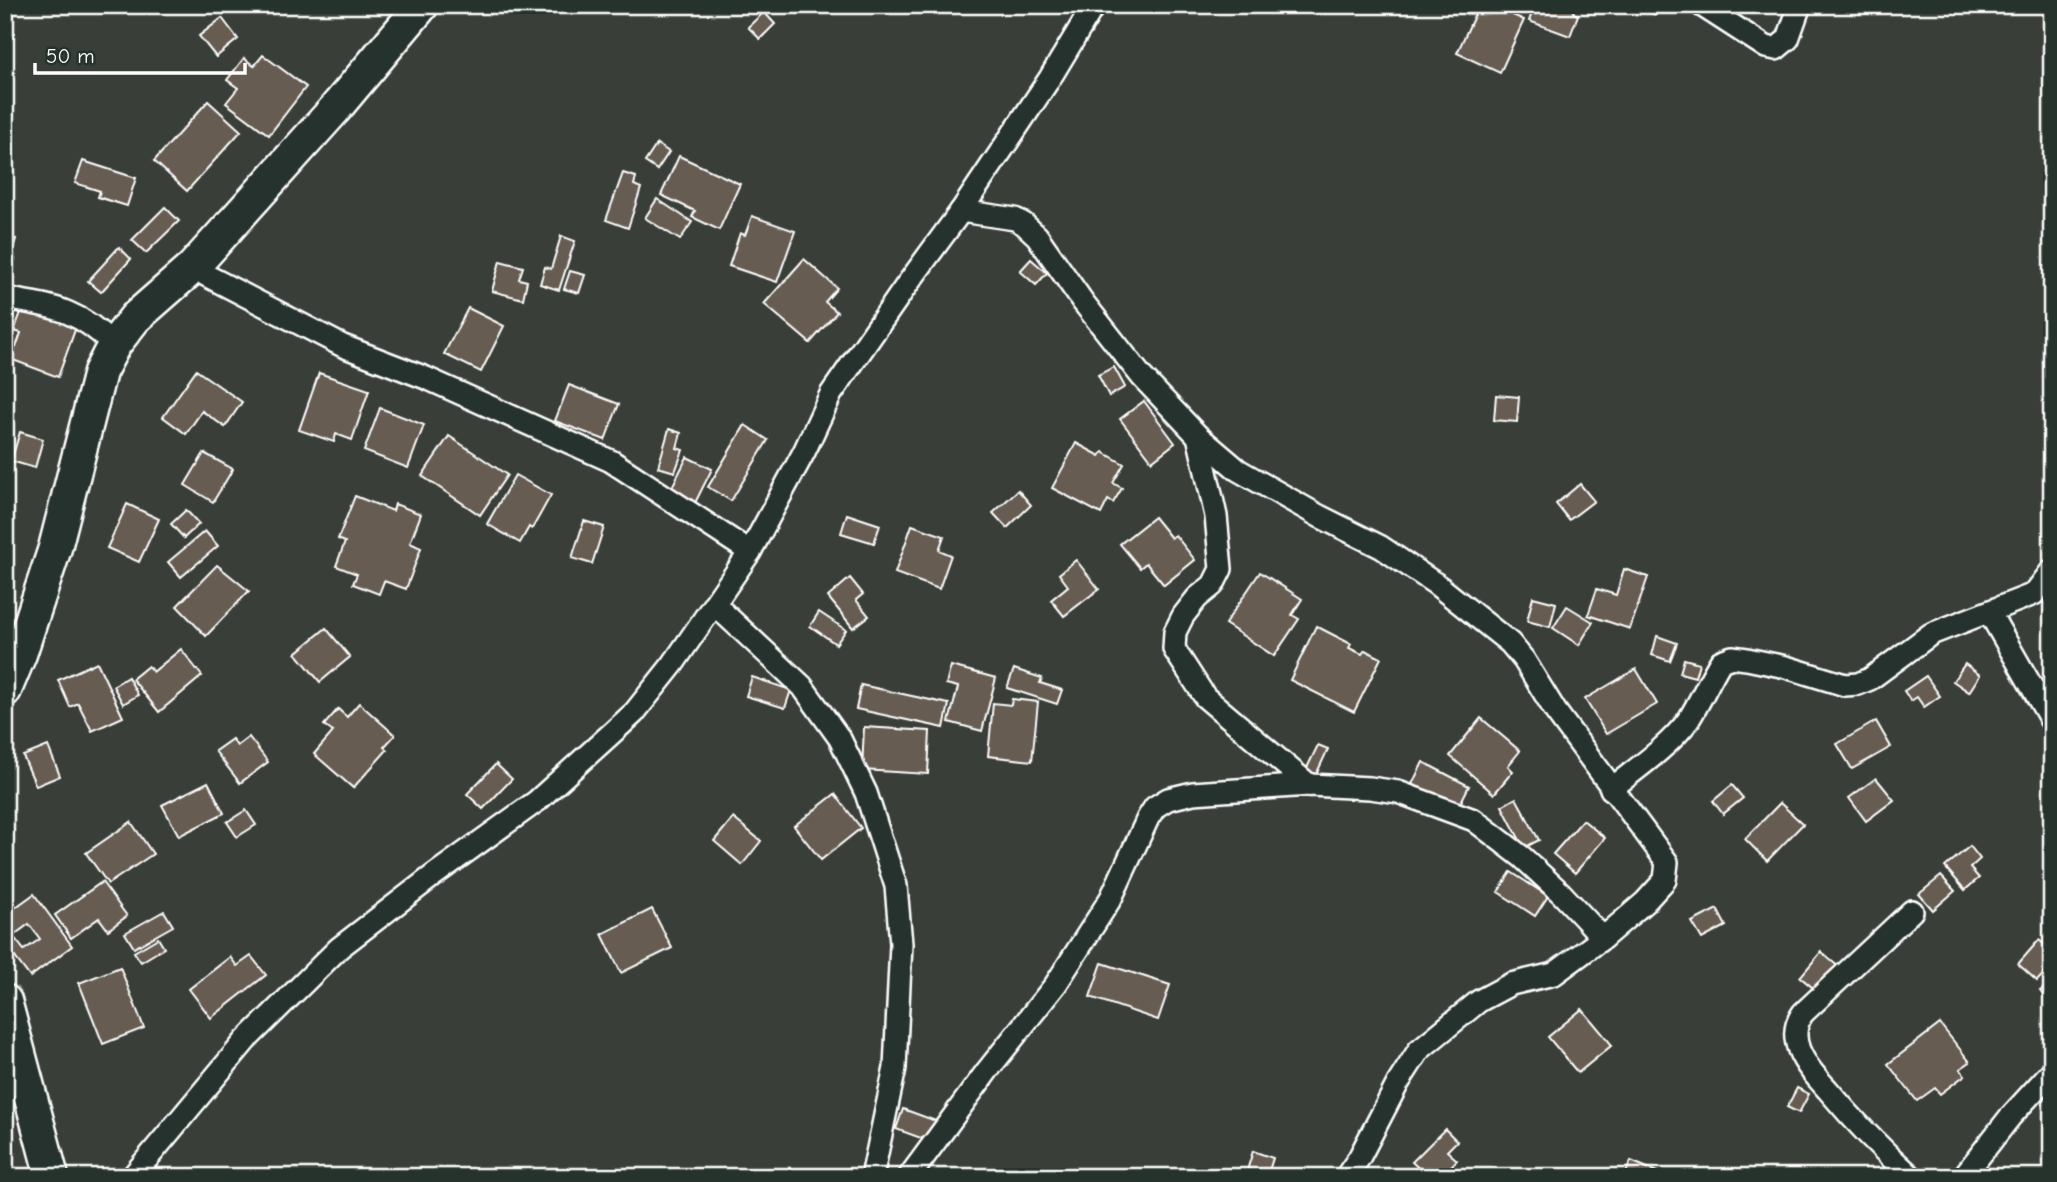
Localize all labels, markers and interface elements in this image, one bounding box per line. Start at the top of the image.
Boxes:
scale bar [35,32,245,76]
text: 50 m [46,44,95,68]

